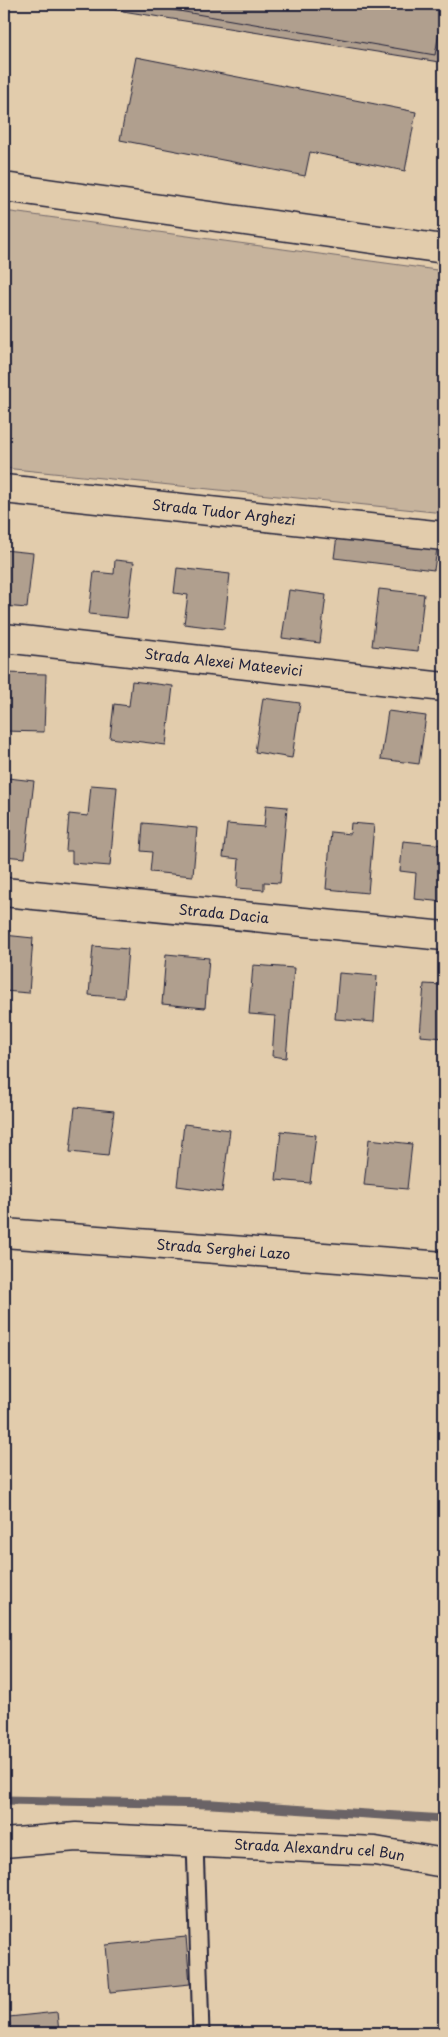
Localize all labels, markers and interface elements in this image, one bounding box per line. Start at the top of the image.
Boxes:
street label: Strada Tudor Arghezi [151,494,297,530]
street label: Strada Alexei Mateevici [144,643,304,681]
street label: Strada Dacia [178,899,270,928]
street label: Strada Serghei Lazo [156,1233,291,1264]
street label: Strada Alexandru cel Bun [233,1833,407,1866]

